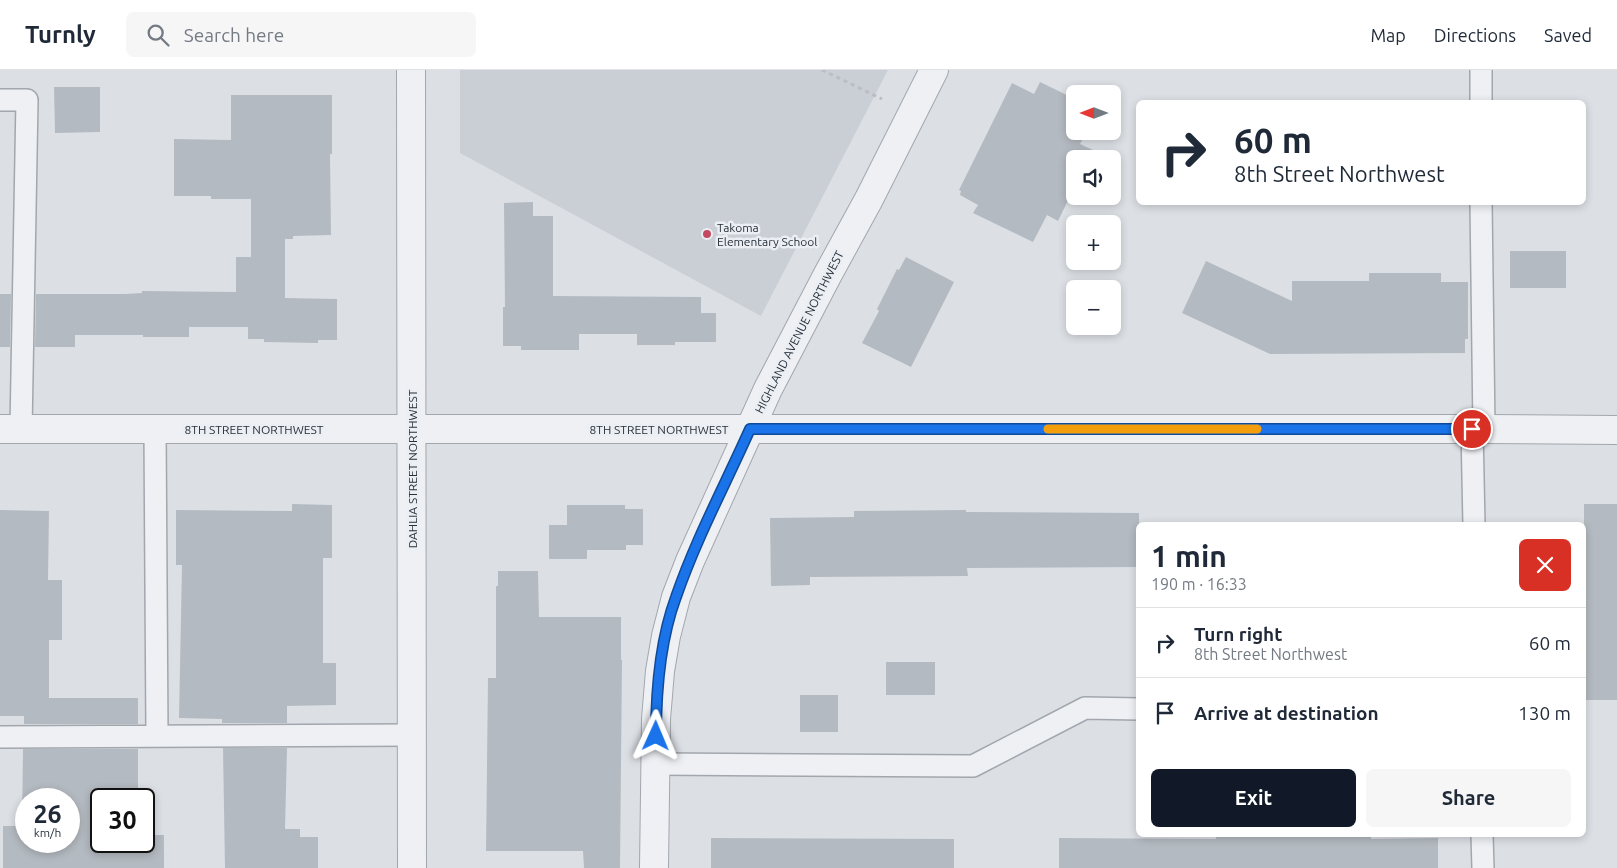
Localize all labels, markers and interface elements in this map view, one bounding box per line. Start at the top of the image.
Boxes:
search box [126,12,476,57]
text: Turnly [25,21,96,48]
icon: search [144,21,172,49]
text: Search here [184,24,284,46]
text: Map [1370,25,1406,45]
text: Directions [1434,25,1516,45]
text: Saved [1544,25,1592,45]
north arrow [1066,85,1121,140]
map controls [1066,85,1121,335]
icon: right [1151,120,1216,185]
text: 60 m [1234,120,1312,160]
button: sound [1066,150,1121,205]
text: 8th Street Northwest [1234,161,1445,186]
button: + [1066,215,1121,270]
place label: Takoma Elementary School [717,221,817,248]
marker: Takoma Elementary School [701,228,713,240]
street label: HIGHLAND AVENUE NORTHWEST [752,248,846,415]
button: − [1066,280,1121,335]
street label: DAHLIA STREET NORTHWEST [406,389,419,548]
pin [1451,408,1493,450]
icon: arrive [1458,415,1486,443]
street label: 8TH STREET NORTHWEST [184,423,324,436]
street label: 8TH STREET NORTHWEST [589,423,729,436]
text: 1 min [1151,539,1227,573]
button: close [1519,539,1571,591]
text: 190 m · 16:33 [1151,575,1247,593]
text: Turn right [1194,623,1282,645]
icon: right [1151,629,1179,657]
text: 60 m [1529,632,1571,654]
text: 8th Street Northwest [1194,645,1347,663]
icon: arrive [1151,699,1179,727]
text: Arrive at destination [1194,702,1379,724]
text: 130 m [1518,702,1571,724]
position arrow [629,709,681,761]
button: Exit [1151,769,1356,827]
button: Share [1366,769,1571,827]
speed limit sign: 30 [90,788,155,853]
text: 26 [33,800,62,828]
text: km/h [34,826,61,839]

